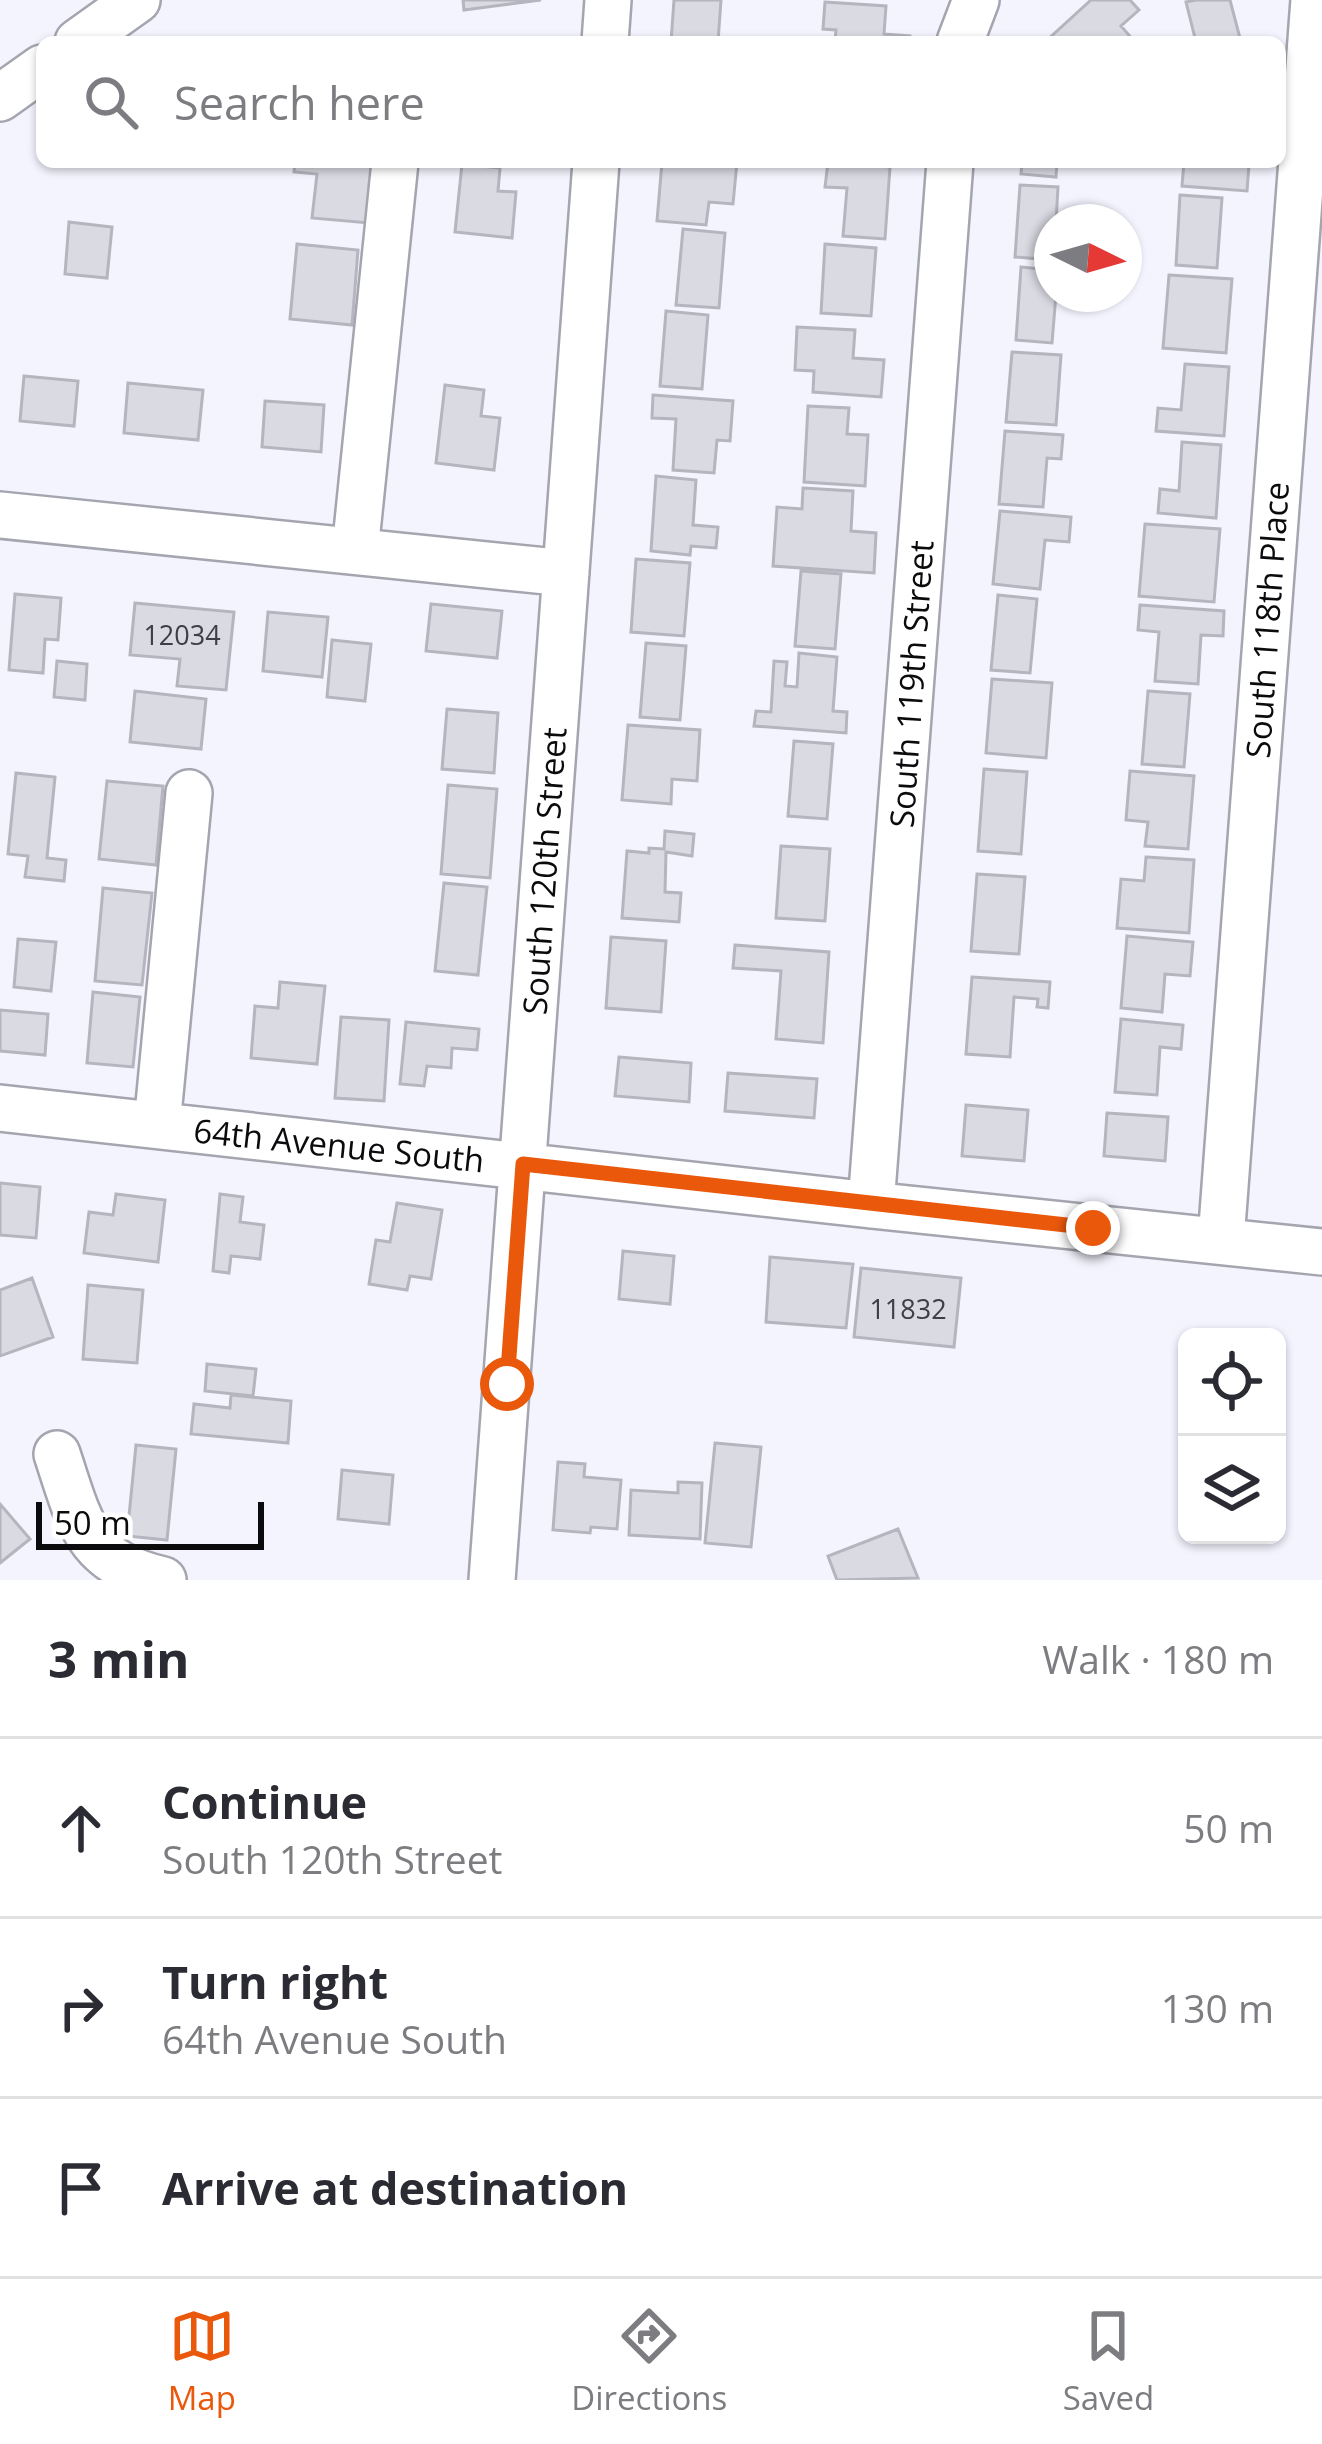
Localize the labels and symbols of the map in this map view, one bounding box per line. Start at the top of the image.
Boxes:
north arrow [1034,204,1142,312]
street label: South 118th Place [1235,480,1299,760]
street label: South 119th Street [879,539,943,829]
house number: 12034 [143,616,221,653]
street label: South 120th Street [512,726,576,1016]
street label: 64th Avenue South [191,1107,487,1183]
route end [1066,1201,1120,1255]
house number: 11832 [869,1290,947,1327]
route start [480,1357,534,1411]
scale bar [36,1496,264,1549]

